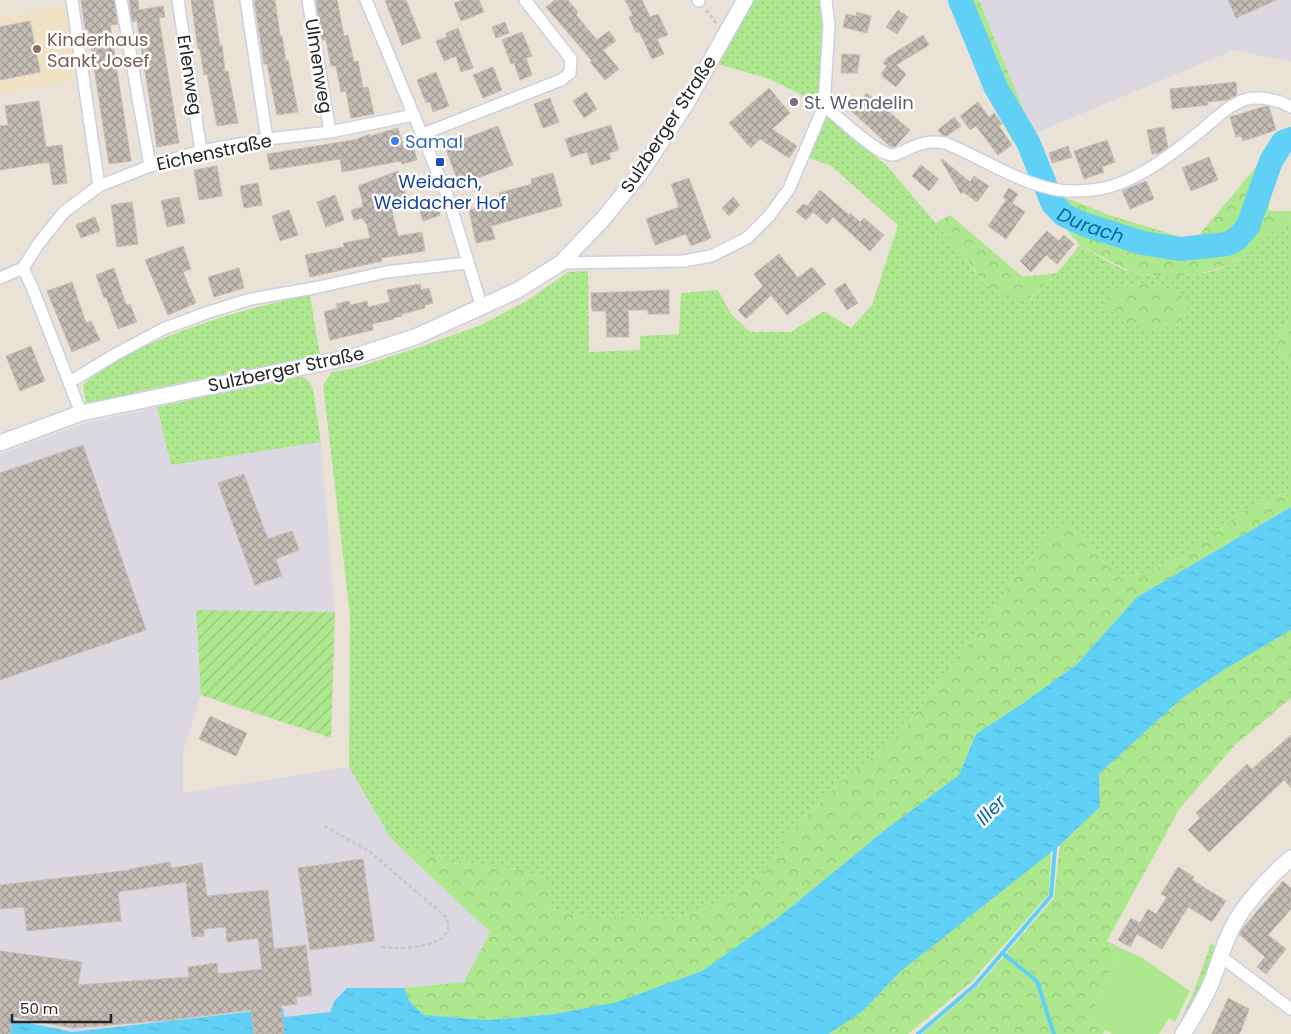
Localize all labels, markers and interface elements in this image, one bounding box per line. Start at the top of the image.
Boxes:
street label: Ulmenweg [299,17,339,115]
place label: Kinderhaus Sankt Josef [47,27,149,73]
street label: Erlenweg [171,33,209,117]
marker: Kinderhaus Sankt Josef [31,43,43,55]
street label: Sulzberger Straße [614,51,722,197]
place label: St. Wendelin [804,90,914,115]
marker: St. Wendelin [788,96,800,108]
street label: Eichenstraße [154,128,274,176]
place label: Samal [405,129,463,154]
marker: Samal [389,135,401,147]
marker: Weidach, Weidacher Hof [434,156,446,168]
place label: Weidach, Weidacher Hof [374,169,506,215]
water label: Durach [1053,200,1127,250]
street label: Sulzberger Straße [206,340,366,398]
water label: Iller [970,788,1013,831]
scale bar [12,992,111,1024]
text: 50 m [20,998,58,1019]

